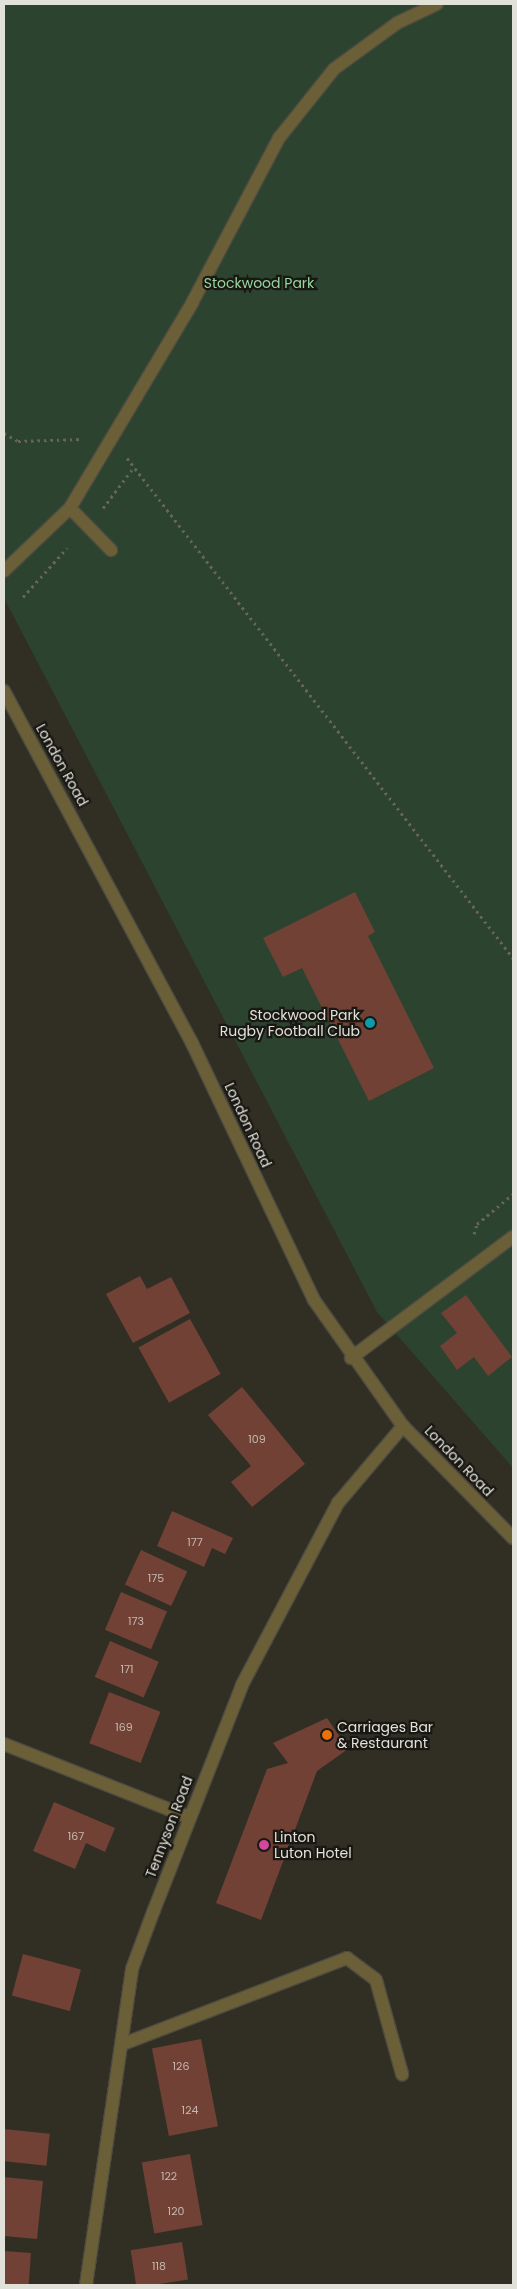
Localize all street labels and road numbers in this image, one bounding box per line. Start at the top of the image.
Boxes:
street label: London Road [32,721,92,809]
street label: London Road [221,1080,275,1170]
street label: London Road [421,1422,497,1500]
street label: Tennyson Road [142,1774,196,1880]

